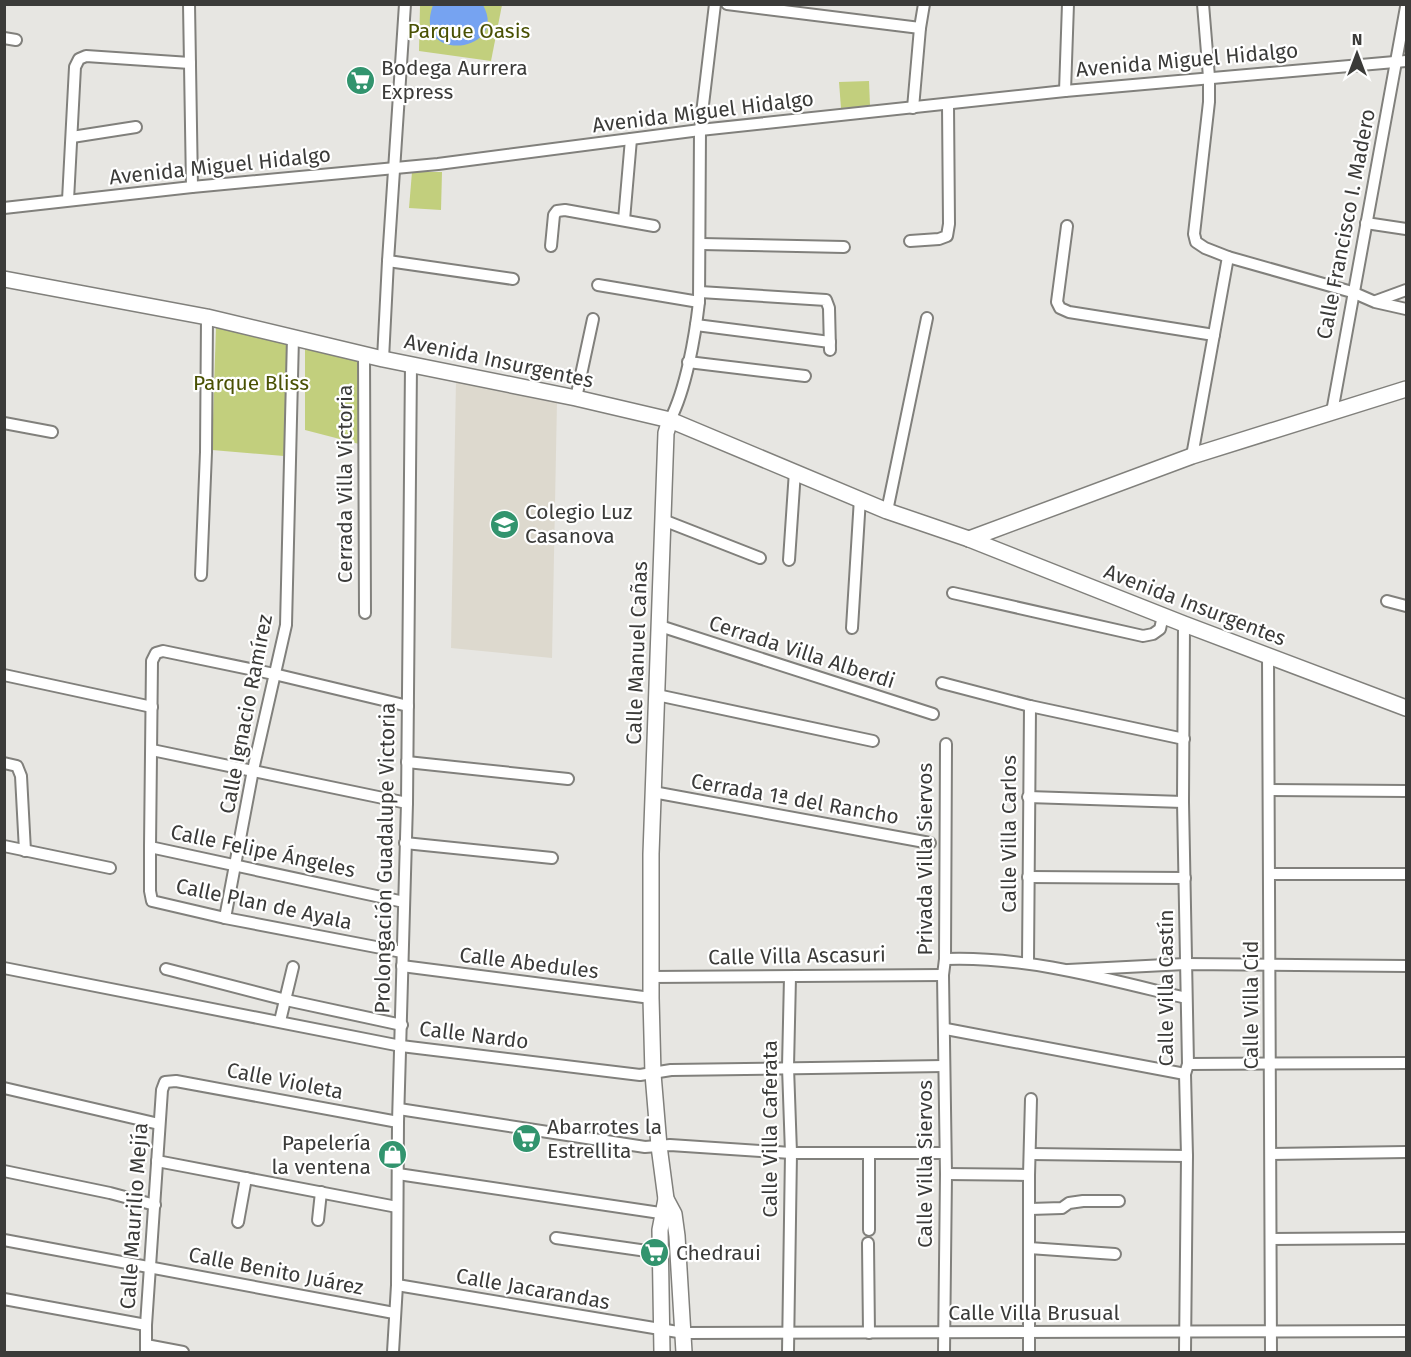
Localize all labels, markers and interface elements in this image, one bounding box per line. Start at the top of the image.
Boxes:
park label: Parque Oasis [408,18,531,44]
north arrow [1327,24,1387,84]
text: N [1352,30,1362,49]
street label: Avenida Miguel Hidalgo [1075,37,1299,83]
place label: Bodega Aurrera Express [381,55,528,105]
supermarket icon: Bodega Aurrera Express [344,64,376,96]
street label: Avenida Miguel Hidalgo [591,86,815,138]
street label: Calle Francisco I. Madero [1311,107,1381,341]
street label: Avenida Miguel Hidalgo [108,141,332,191]
street label: Avenida Insurgentes [402,328,596,394]
park label: Parque Bliss [193,370,309,396]
street label: Cerrada Villa Victoria [332,385,358,583]
place label: Colegio Luz Casanova [525,499,632,549]
school or university icon: Colegio Luz Casanova [488,508,520,540]
street label: Avenida Insurgentes [1100,558,1290,652]
street label: Calle Manuel Cañas [621,561,653,745]
street label: Cerrada Villa Alberdi [706,610,898,694]
street label: Calle Ignacio Ramírez [214,612,278,816]
street label: Prolongación Guadalupe Victoria [369,702,401,1014]
street label: Calle Villa Carlos [996,755,1022,913]
street label: Privada Villa Siervos [912,762,938,955]
street label: Cerrada 1ª del Rancho [689,768,901,830]
street label: Calle Felipe Ángeles [168,819,358,883]
street label: Calle Plan de Ayala [173,873,355,935]
street label: Calle Villa Castín [1153,909,1179,1067]
street label: Calle Villa Cid [1238,940,1264,1070]
street label: Calle Villa Ascasuri [708,941,886,971]
street label: Calle Abedules [458,942,600,984]
street label: Calle Nardo [418,1015,530,1055]
street label: Calle Villa Caferata [757,1040,783,1218]
street label: Calle Violeta [225,1057,345,1105]
street label: Calle Villa Siervos [912,1080,938,1248]
place label: Abarrotes la Estrellita [547,1114,662,1164]
street label: Calle Maurilio Mejía [115,1122,153,1310]
supermarket icon: Abarrotes la Estrellita [510,1123,542,1155]
place label: Papelería la ventena [272,1130,371,1180]
shop icon: Papelería la ventena [376,1139,408,1171]
supermarket icon: Chedraui [639,1237,671,1269]
place label: Chedraui [676,1240,761,1266]
street label: Calle Benito Juárez [186,1241,366,1301]
street label: Calle Jacarandas [454,1263,612,1315]
street label: Calle Villa Brusual [948,1300,1120,1326]

